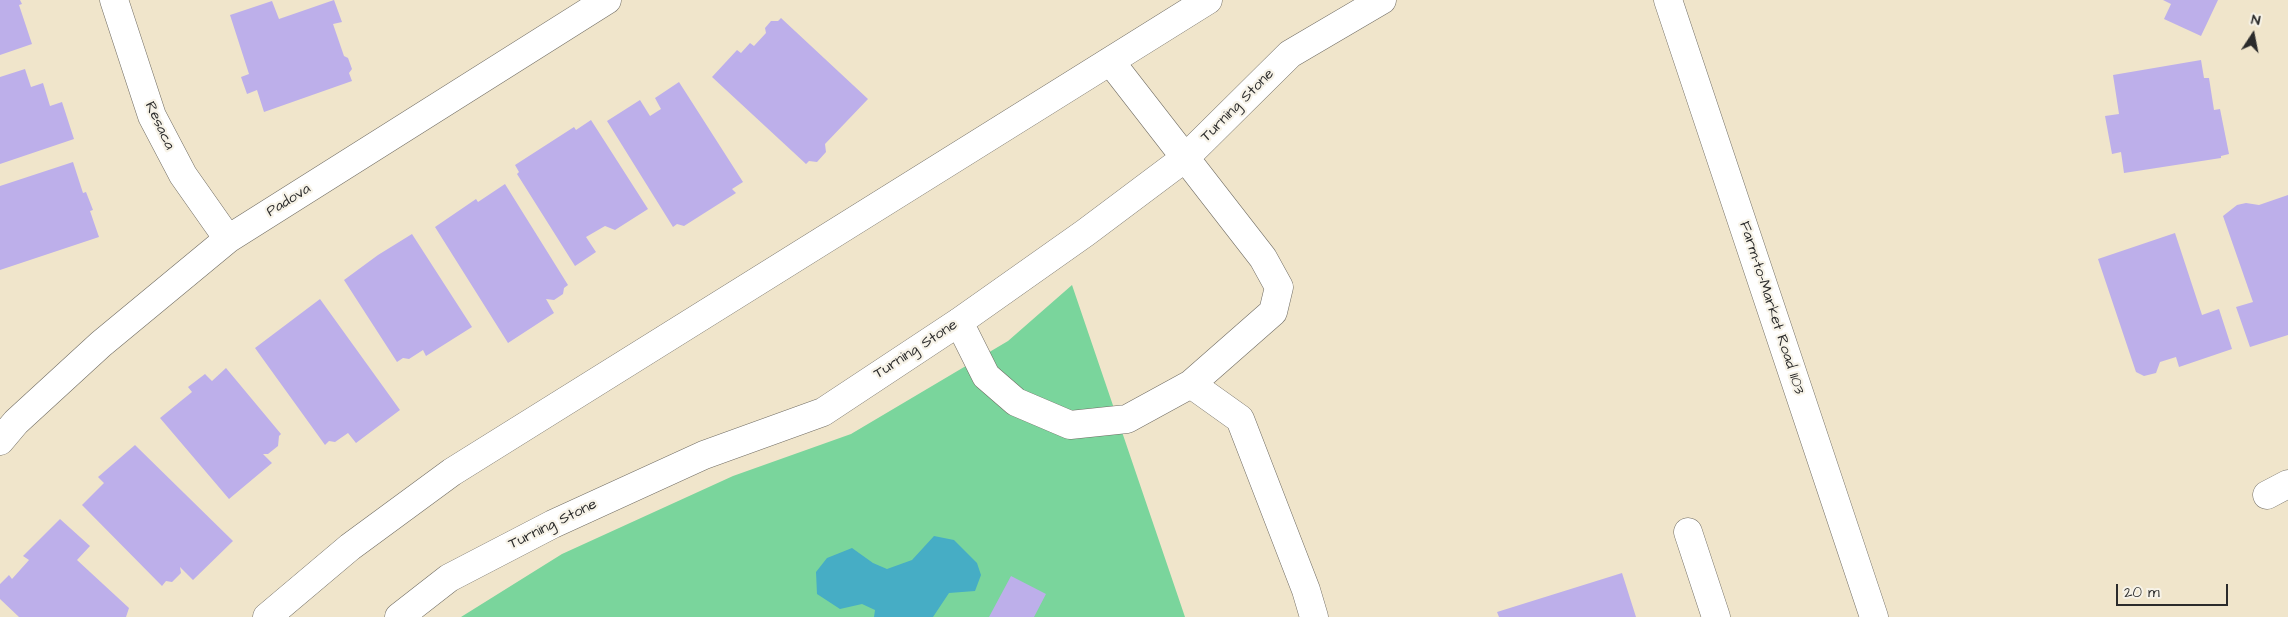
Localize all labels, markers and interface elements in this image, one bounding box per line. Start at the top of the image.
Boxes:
north arrow [2228,10,2278,60]
text: N [2250,10,2262,31]
street label: Turning Stone [1198,66,1278,146]
street label: Resaca [140,99,178,153]
street label: Padova [264,180,314,222]
street label: Farm-to-Market Road 1103 [1734,219,1808,397]
street label: Turning Stone [871,316,961,384]
street label: Turning Stone [506,496,600,554]
scale bar [2118,574,2230,606]
text: 20 m [2124,582,2160,603]

